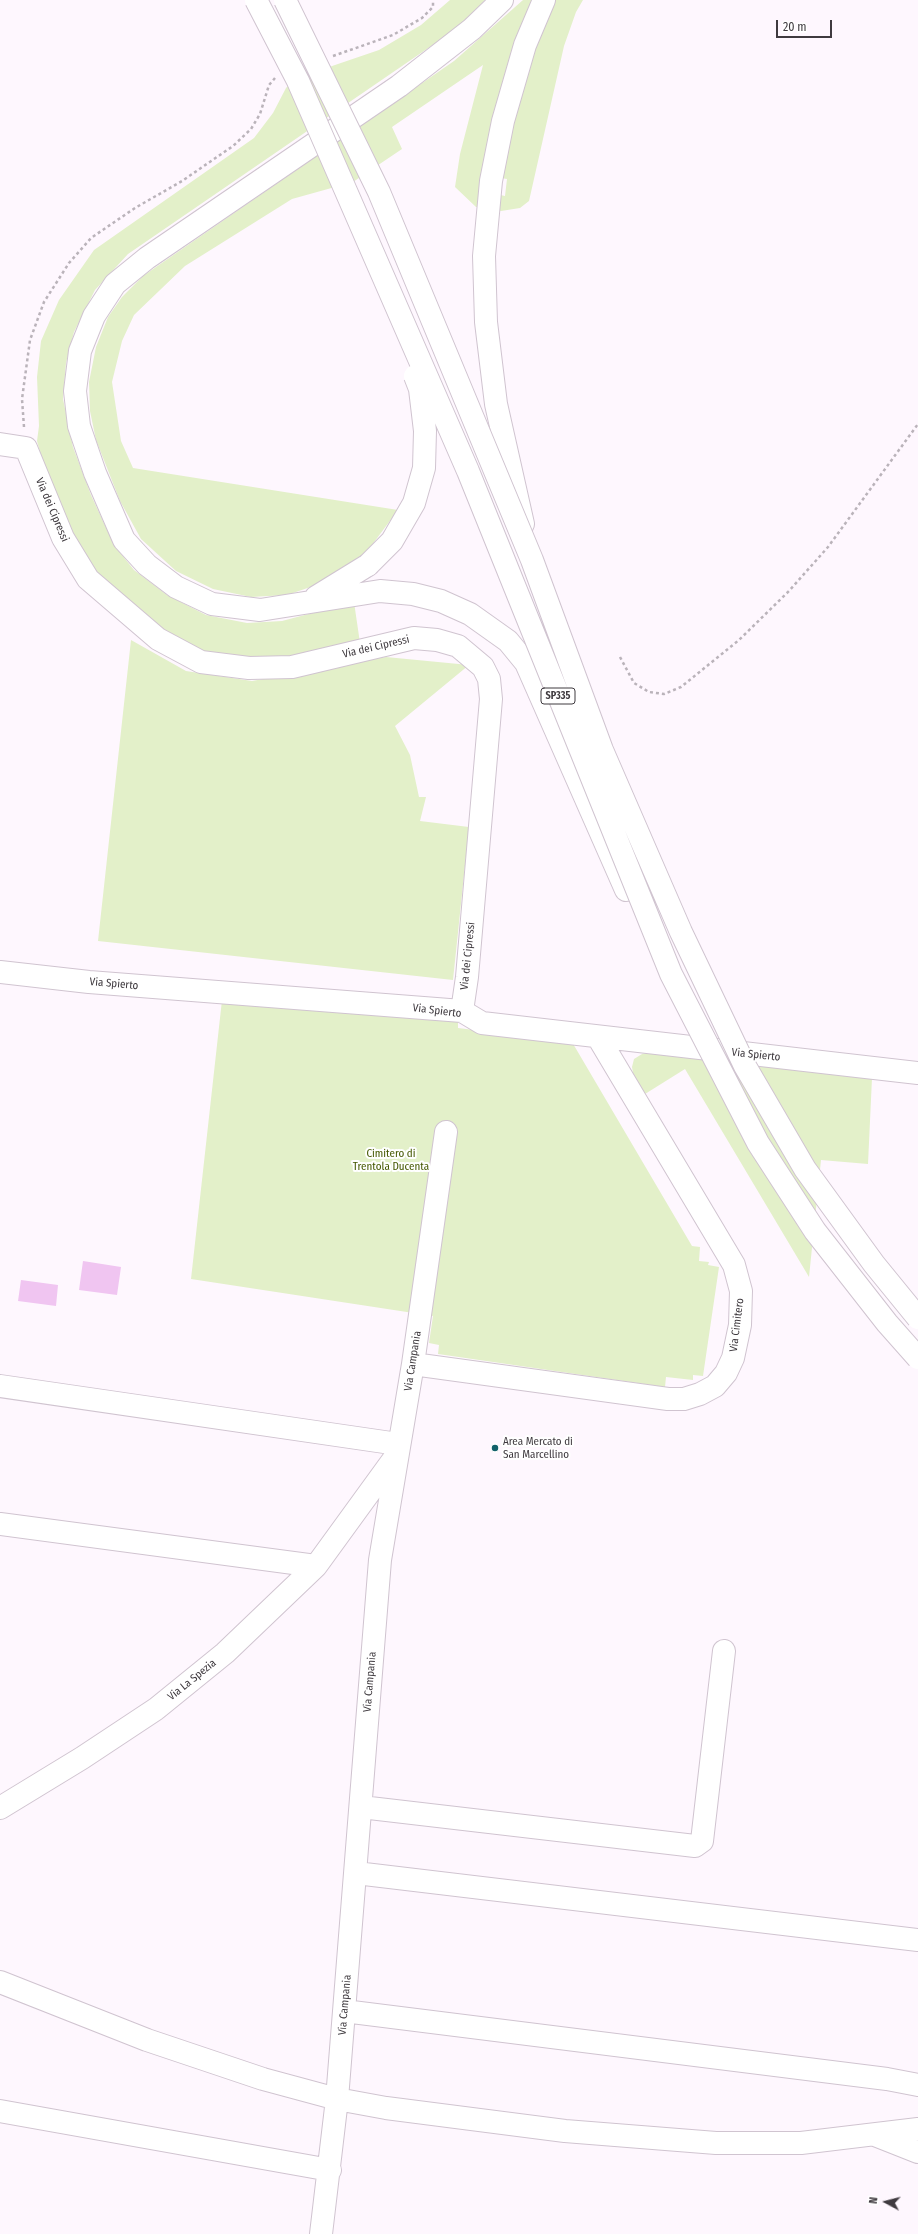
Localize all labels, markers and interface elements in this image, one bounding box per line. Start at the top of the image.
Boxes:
scale bar [778,12,834,38]
text: 20 m [783,20,807,34]
street label: Via dei Cipressi [33,476,71,544]
street label: Via dei Cipressi [341,633,411,661]
road number: SP335 [541,688,575,704]
street label: Via dei Cipressi [458,921,478,991]
street label: Via Spierto [89,975,139,993]
street label: Via Spierto [412,1001,462,1021]
street label: Via Spierto [731,1046,781,1064]
park label: Cimitero di Trentola Ducenta [353,1147,429,1173]
street label: Via Cimitero [727,1297,747,1353]
street label: Via Campania [402,1330,424,1392]
place label: Area Mercato di San Marcellino [503,1435,573,1461]
marker: Area Mercato di San Marcellino [490,1443,500,1453]
street label: Via Campania [361,1651,379,1713]
street label: Via La Spezia [165,1657,219,1703]
street label: Via Campania [336,1974,354,2036]
north arrow [866,2182,906,2222]
text: N [867,2196,880,2205]

